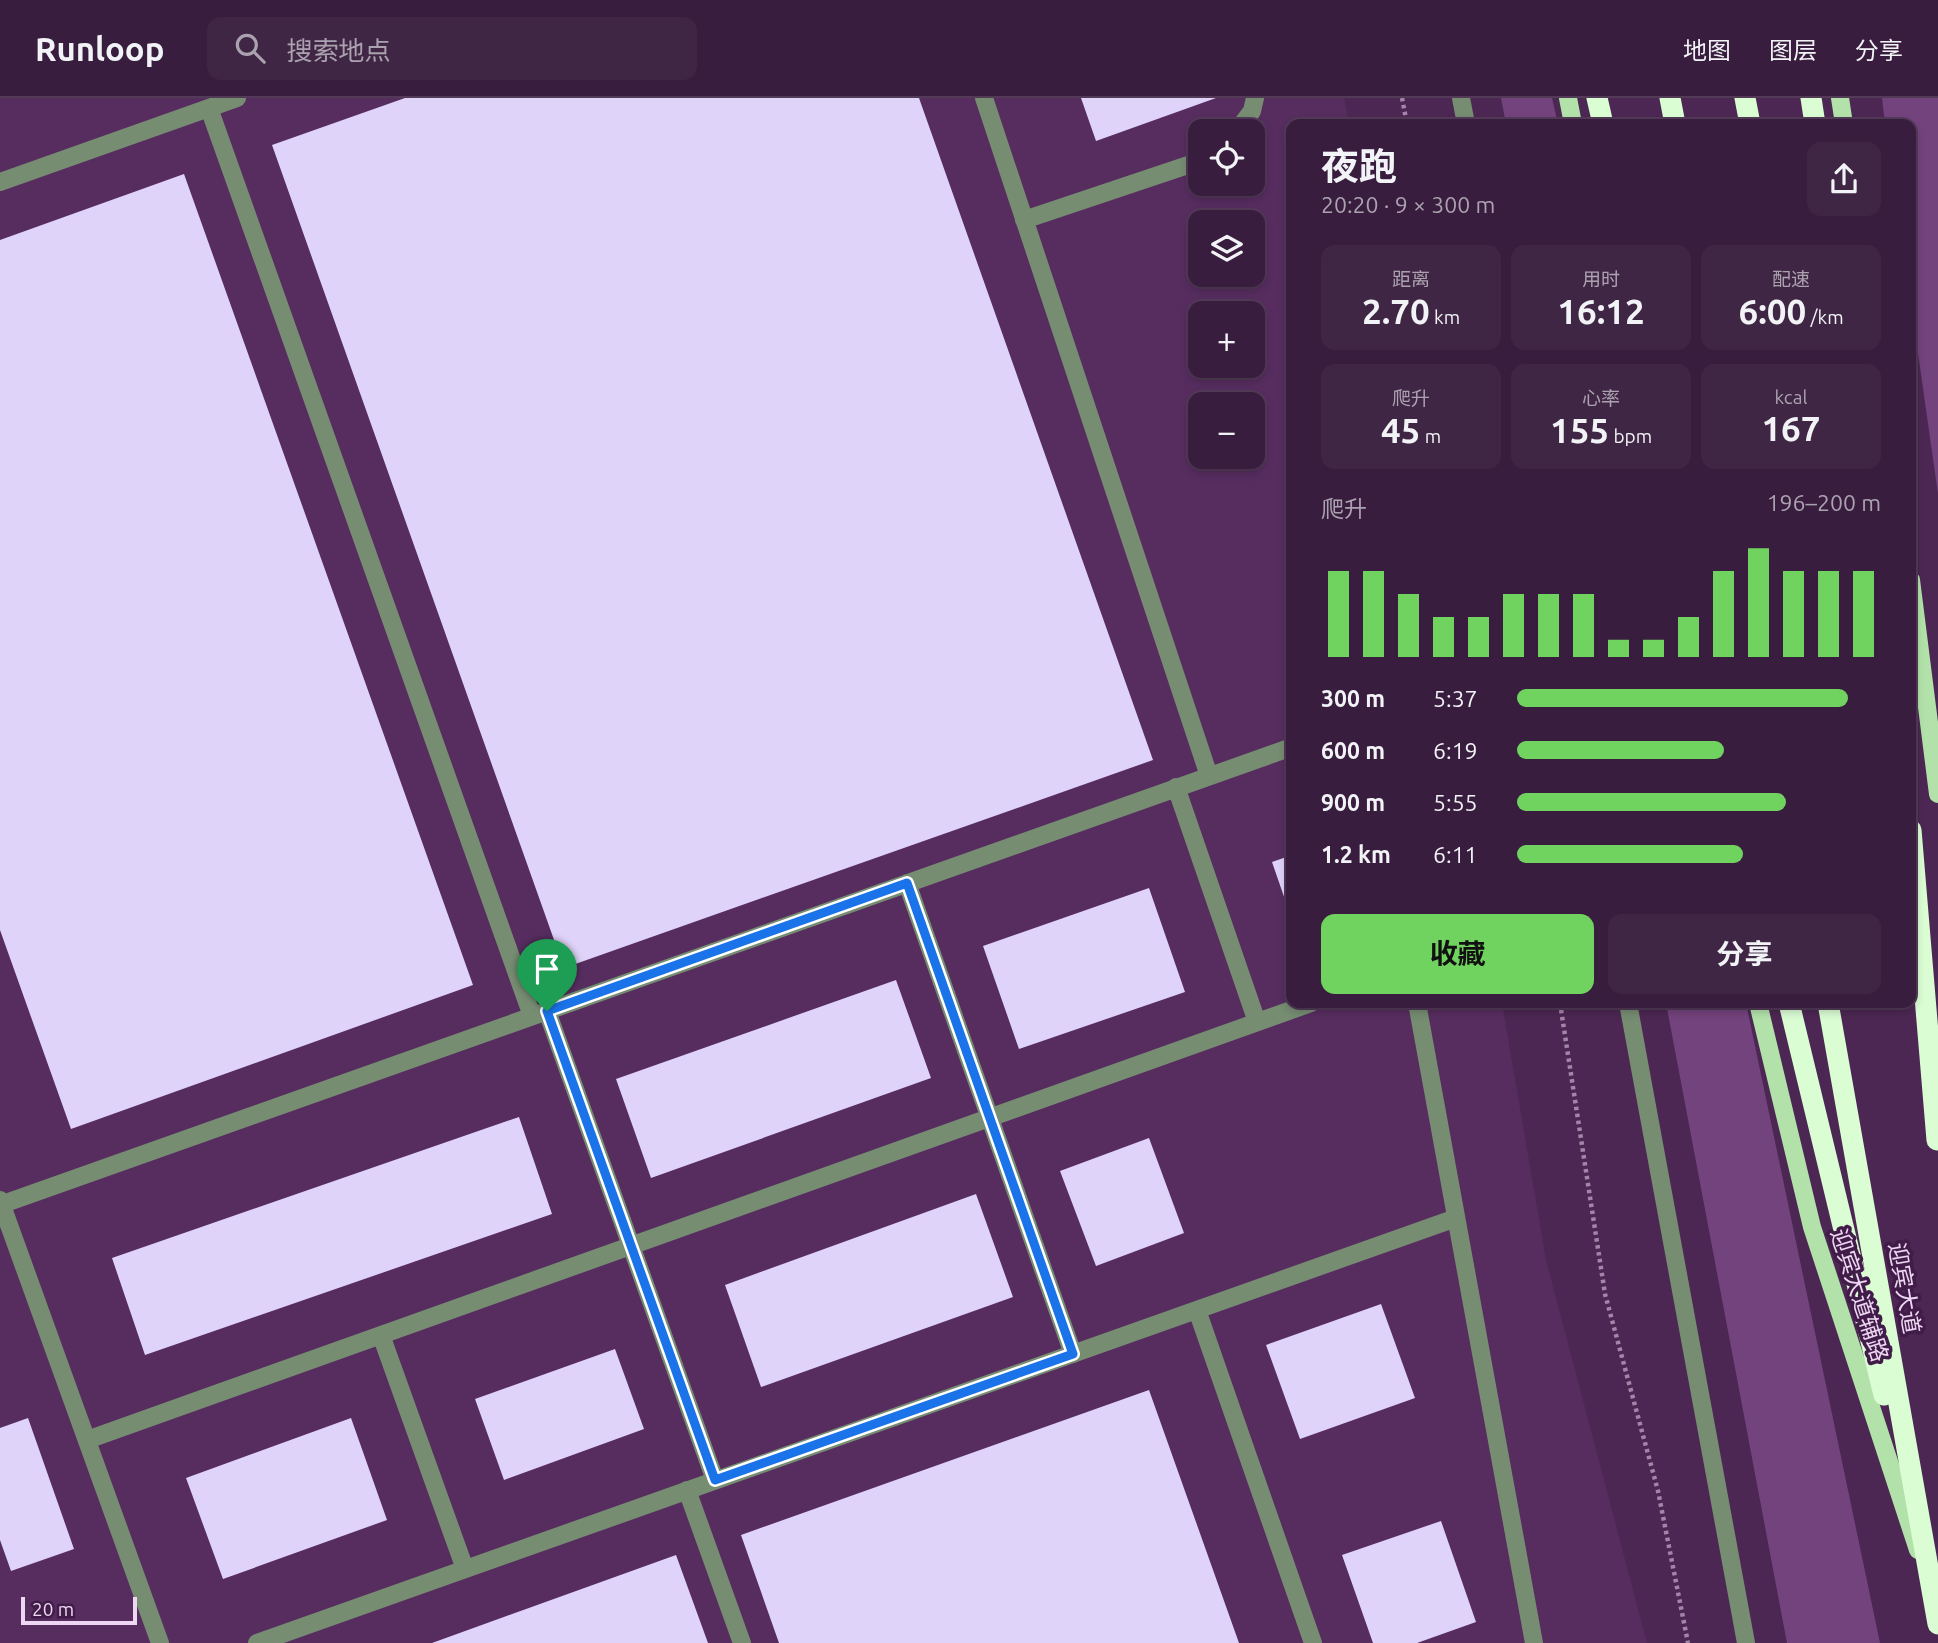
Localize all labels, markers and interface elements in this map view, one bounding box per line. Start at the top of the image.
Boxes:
search box [207,17,697,80]
icon: search [231,29,269,67]
text: Runloop [35,30,165,67]
text: 搜索地点 [287,36,391,65]
text: 地图 [1683,37,1731,64]
text: 图层 [1769,37,1817,64]
text: 分享 [1855,37,1903,64]
map controls [1188,119,1265,469]
button: locate [1188,119,1265,196]
button: share [1807,142,1881,216]
text: 夜跑 [1321,145,1397,187]
text: 20:20 · 9 × 300 m [1321,192,1495,217]
button: layers [1188,210,1265,287]
text: 距离 [1392,268,1430,290]
text: 用时 [1582,268,1620,290]
text: 配速 [1772,268,1810,290]
text: 2.70 [1362,291,1430,331]
text: 16:12 [1557,291,1645,331]
text: 6:00 [1738,291,1806,331]
button: + [1188,301,1265,378]
text: km [1430,306,1460,328]
text: /km [1806,306,1844,328]
text: kcal [1775,386,1807,408]
text: 爬升 [1392,387,1430,409]
text: 心率 [1582,387,1620,409]
button: − [1188,392,1265,469]
text: 167 [1761,408,1821,448]
text: 45 [1381,410,1420,450]
text: 155 [1550,410,1609,450]
text: m [1420,425,1441,447]
text: bpm [1609,425,1652,447]
text: 196–200 m [1767,490,1881,515]
text: 爬升 [1321,496,1367,521]
text: 300 m [1321,686,1385,711]
text: 5:37 [1433,686,1478,711]
text: 600 m [1321,738,1385,763]
text: 6:19 [1433,738,1478,763]
text: 900 m [1321,790,1385,815]
text: 5:55 [1433,790,1478,815]
text: 1.2 km [1321,842,1391,867]
text: 6:11 [1433,842,1478,867]
button: 收藏 [1321,914,1594,994]
button: 分享 [1608,914,1881,994]
pin [517,939,577,1011]
icon: arrive [528,950,566,988]
street label: 迎宾大道辅路 [1827,1226,1893,1364]
street label: 迎宾大道 [1885,1241,1925,1335]
scale bar [21,1594,136,1626]
text: 20 m [32,1598,74,1620]

